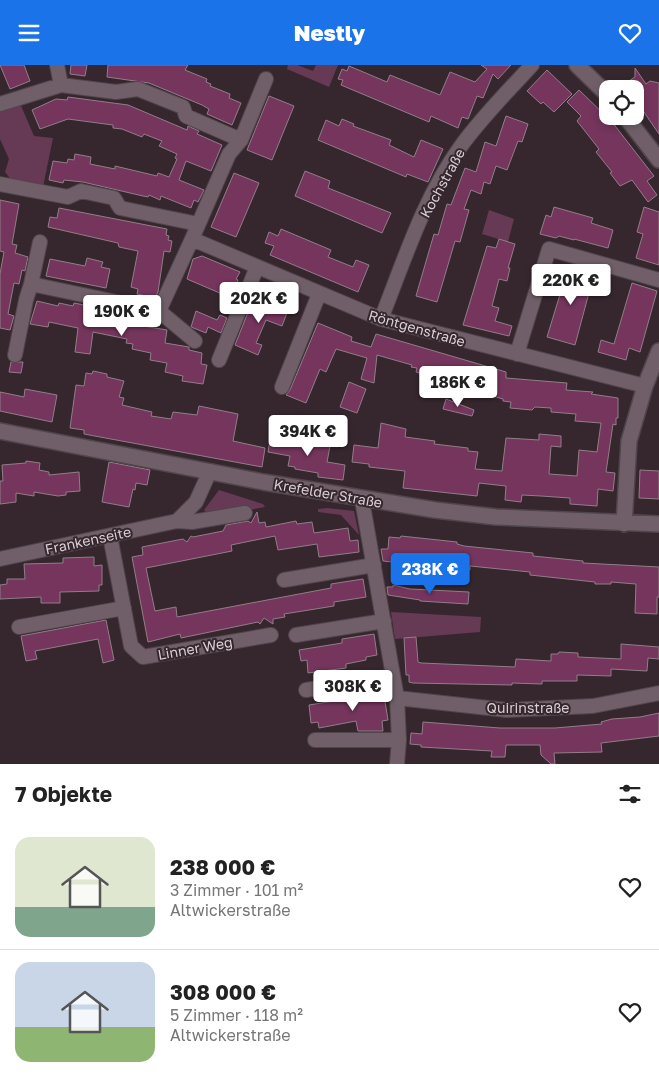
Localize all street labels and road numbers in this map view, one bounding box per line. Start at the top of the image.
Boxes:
street label: Kochstraße [416,145,468,221]
street label: Röntgenstraße [367,306,467,350]
street label: Krefelder Straße [272,475,384,511]
street label: Frankenseite [43,523,133,557]
street label: Linner Weg [156,633,234,663]
street label: Quirinstraße [487,699,569,716]

